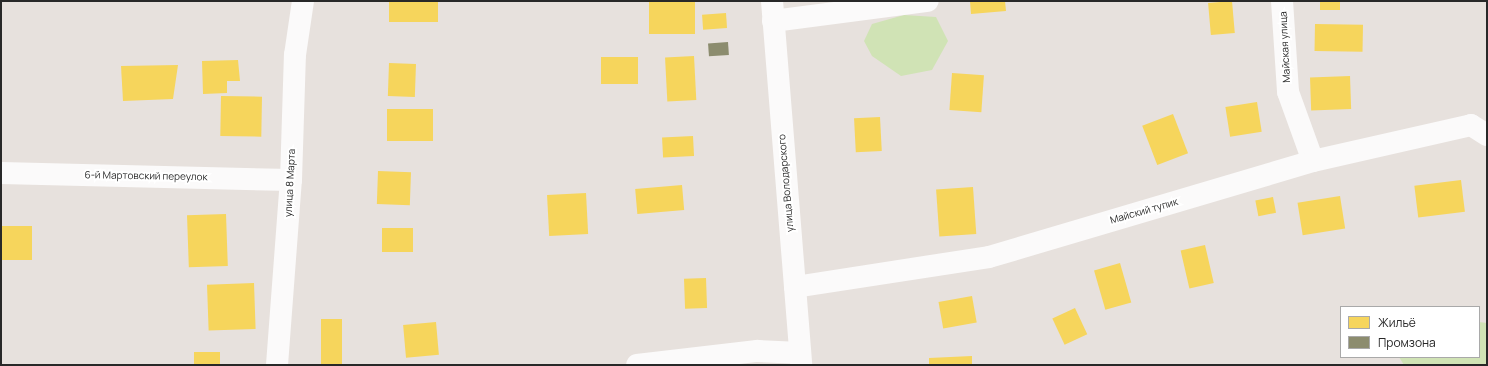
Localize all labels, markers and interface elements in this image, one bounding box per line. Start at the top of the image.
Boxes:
street label: Майская улица [1277,11,1293,83]
street label: улица Володарского [776,134,796,232]
street label: улица 8 Марта [282,149,298,217]
street label: 6-й Мартовский переулок [84,169,208,183]
street label: Майский тупик [1109,196,1179,226]
legend [1340,306,1480,358]
text: Жильё [1378,314,1416,331]
text: Промзона [1378,334,1436,351]

